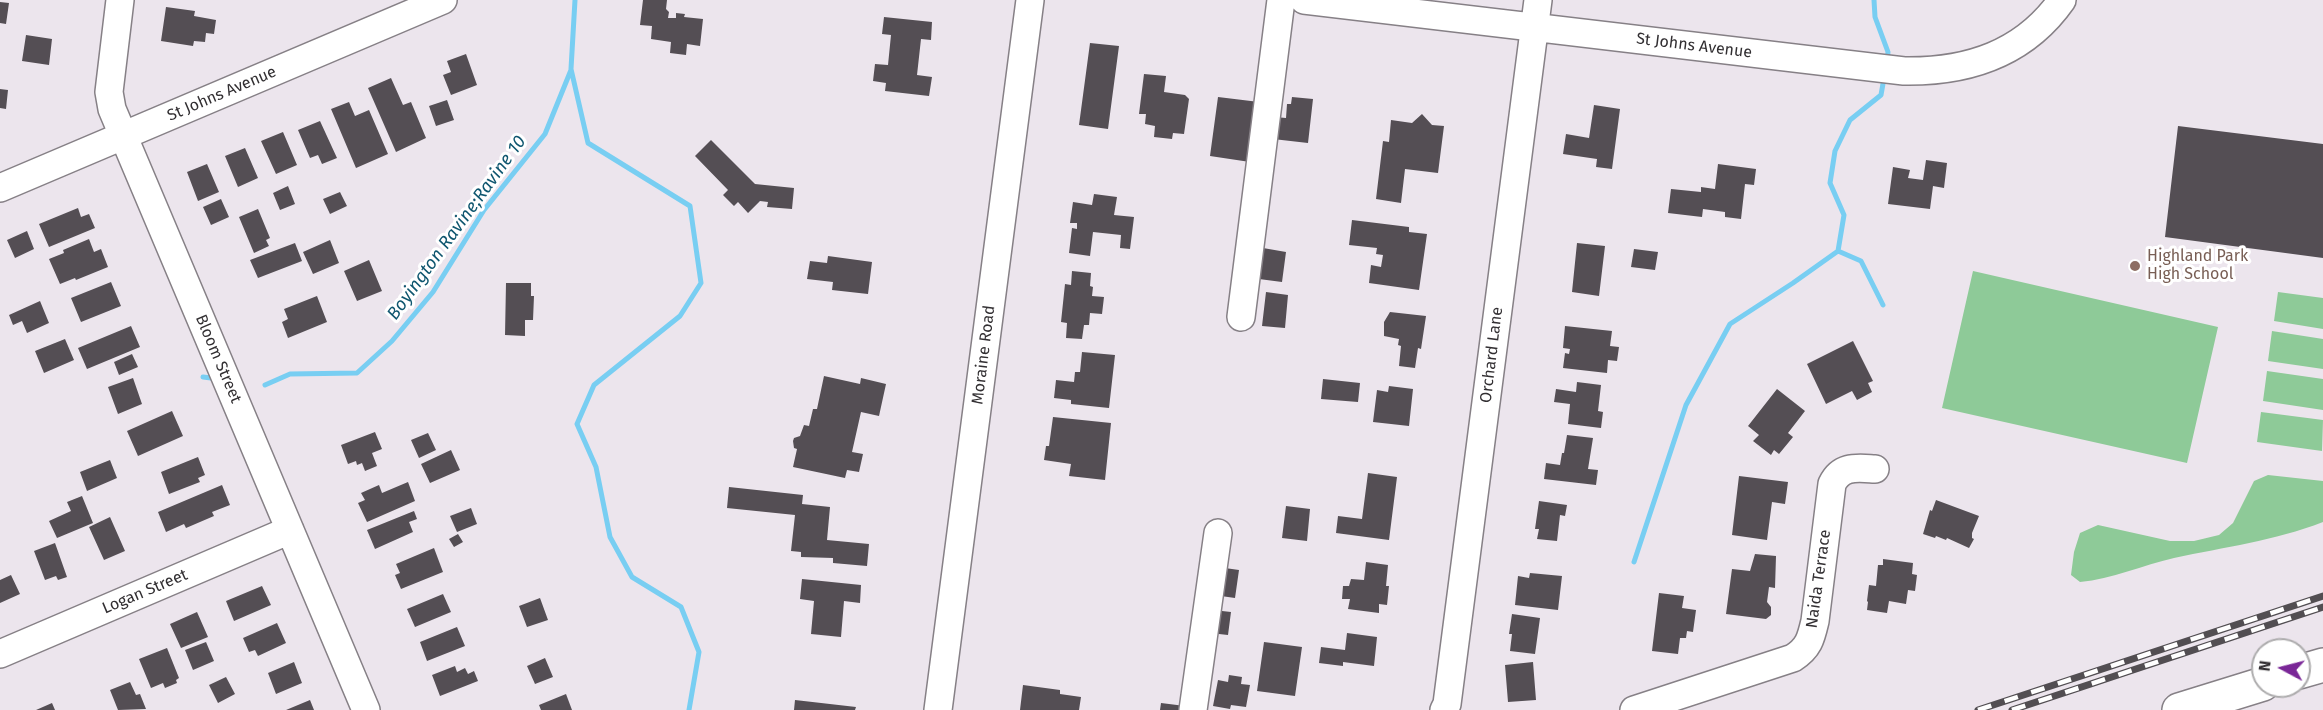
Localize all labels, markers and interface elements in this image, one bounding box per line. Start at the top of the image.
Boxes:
street label: St Johns Avenue [1635,29,1753,63]
street label: St Johns Avenue [165,62,279,126]
water label: Boyington Ravine;Ravine 10 [383,132,531,324]
place label: Highland Park High School [2147,247,2248,285]
marker: Highland Park High School [2128,259,2142,273]
street label: Moraine Road [968,304,1000,406]
street label: Orchard Lane [1477,306,1507,404]
street label: Bloom Street [191,312,245,406]
street label: Naida Terrace [1803,528,1835,630]
street label: Logan Street [100,565,190,619]
north arrow [2251,638,2311,698]
text: N [2255,660,2275,672]

